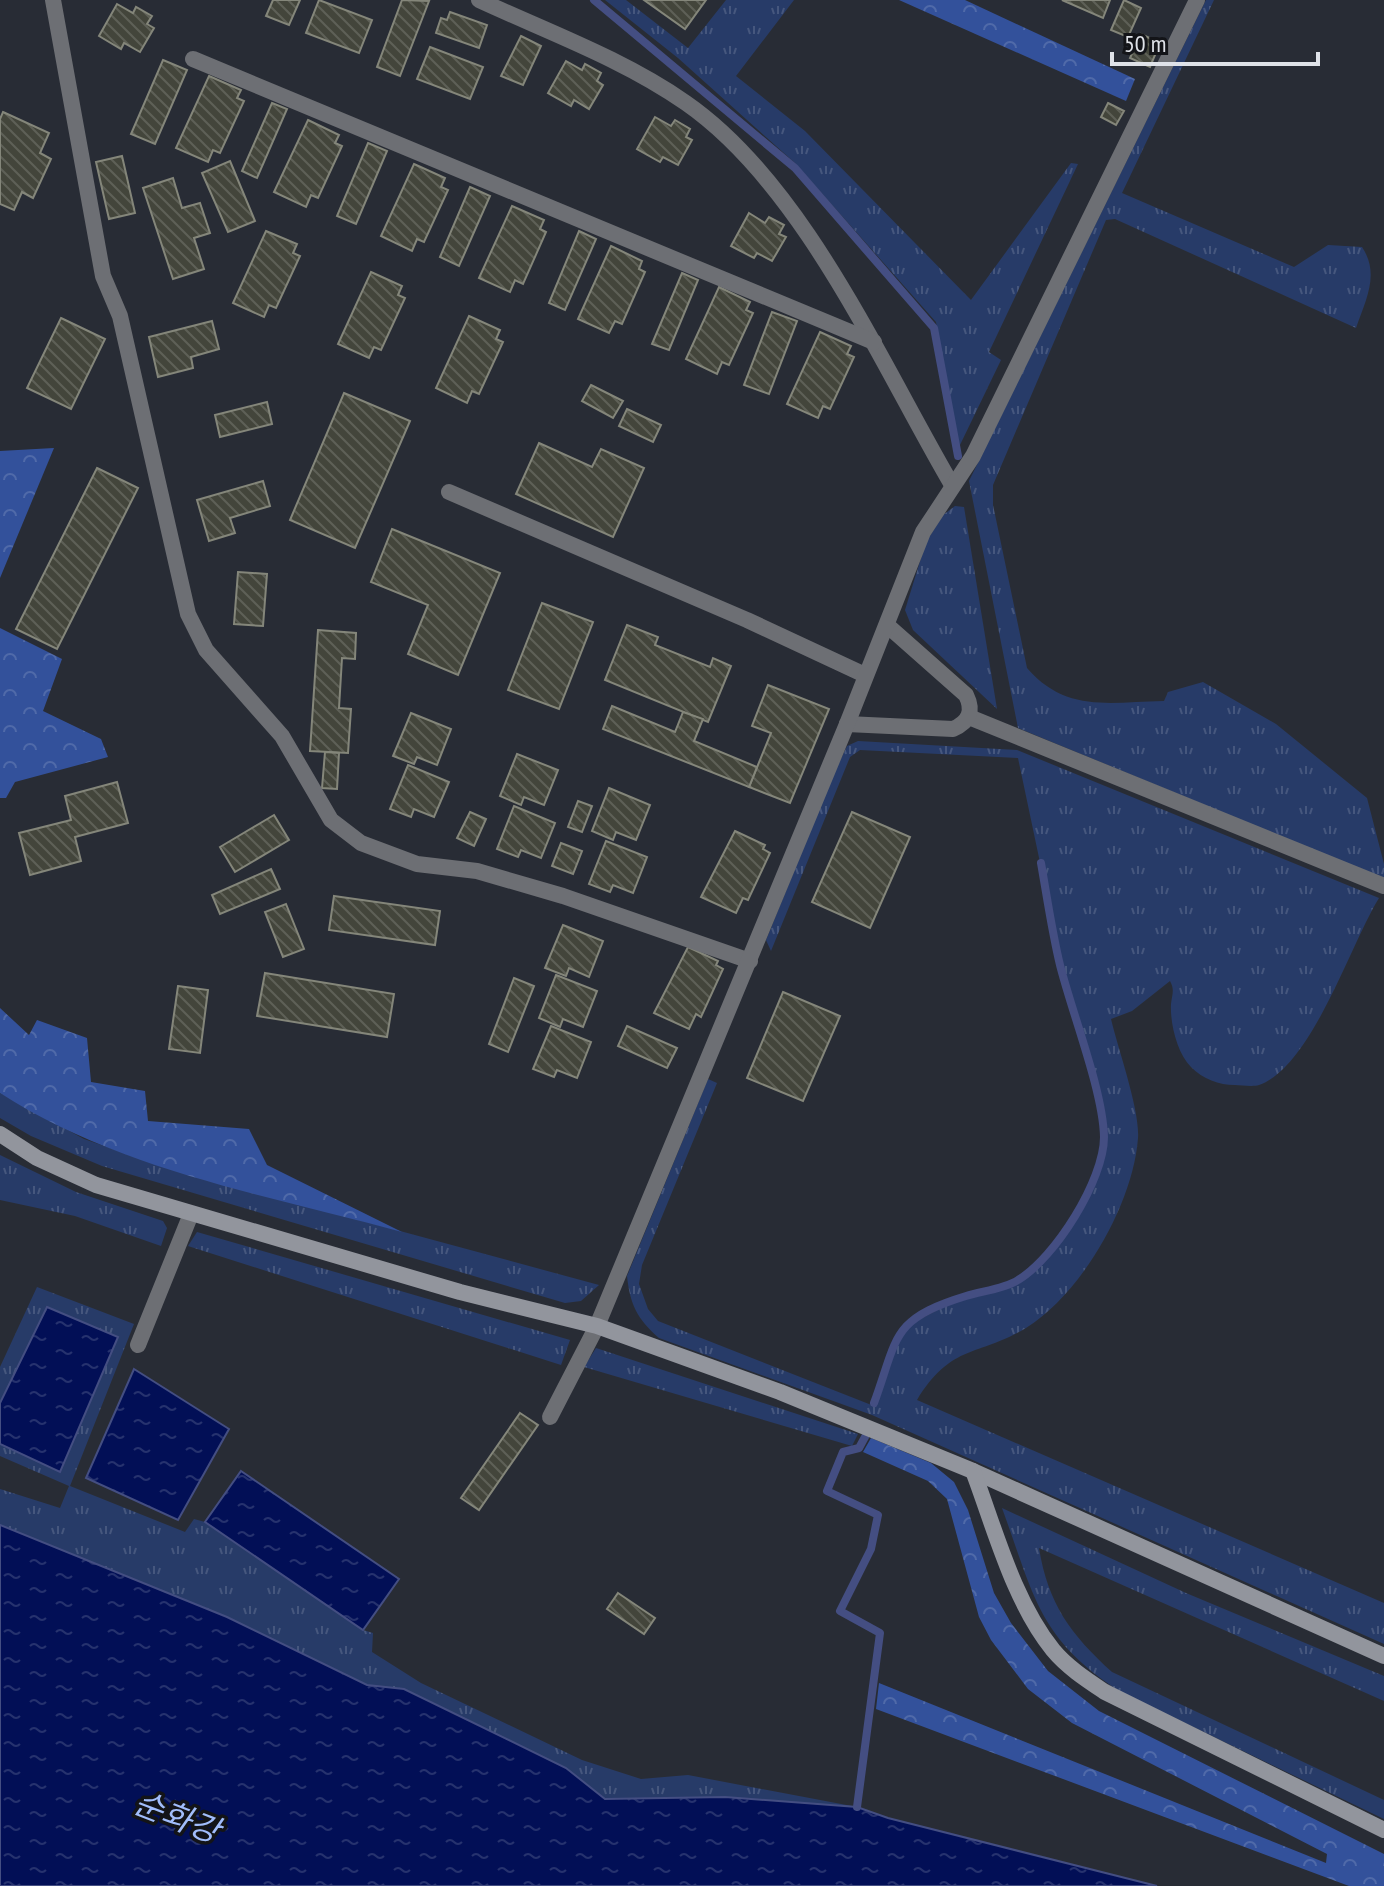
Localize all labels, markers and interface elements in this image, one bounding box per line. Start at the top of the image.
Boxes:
scale bar [1112,16,1318,66]
text: 50 m [1124,28,1166,59]
water label: 순화강 [128,1781,230,1853]

